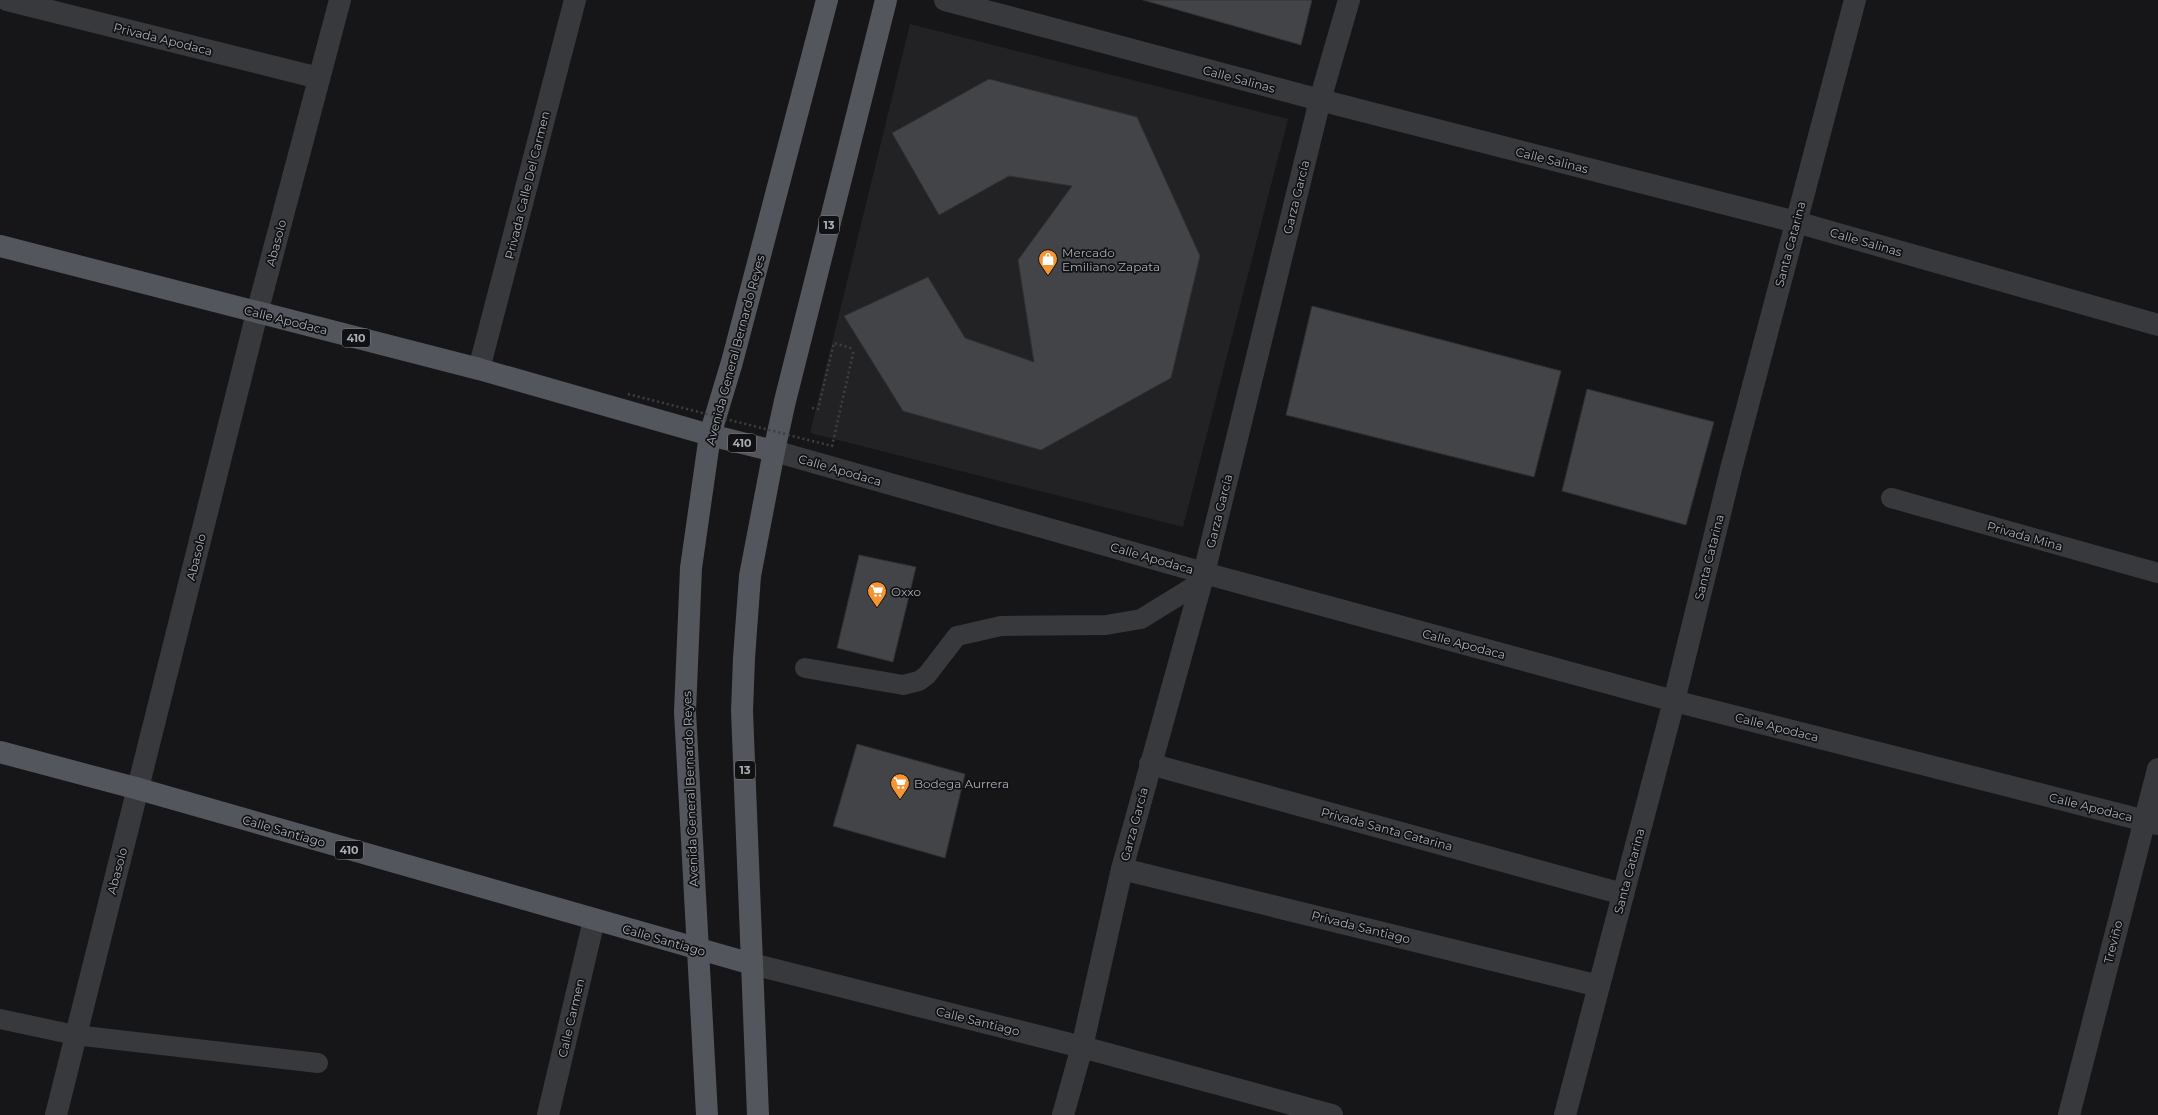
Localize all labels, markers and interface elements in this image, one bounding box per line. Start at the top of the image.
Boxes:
street label: Privada Apodaca [112,19,214,59]
street label: Calle Salinas [1201,62,1277,96]
street label: Privada Calle Del Carmen [501,109,553,261]
street label: Calle Salinas [1514,144,1590,176]
street label: Garza García [1280,159,1312,235]
street label: Santa Catarina [1771,200,1809,288]
road number: 13 [819,216,839,234]
street label: Abasolo [263,218,289,268]
street label: Calle Salinas [1828,225,1904,259]
place label: Mercado Emiliano Zapata [1062,245,1160,274]
shop icon: Mercado Emiliano Zapata [1037,248,1059,276]
street label: Avenida General Bernardo Reyes [702,253,768,447]
street label: Calle Apodaca [243,302,329,338]
road number: 410 [342,329,370,347]
road number: 410 [728,434,756,452]
street label: Calle Apodaca [797,451,883,489]
street label: Garza García [1203,473,1235,549]
street label: Santa Catarina [1691,513,1727,601]
street label: Privada Mina [1985,518,2065,554]
street label: Abasolo [183,532,209,582]
street label: Calle Apodaca [1109,539,1195,577]
supermarket icon: Oxxo [866,580,888,608]
place label: Oxxo [891,584,921,599]
street label: Calle Apodaca [1421,626,1507,662]
street label: Avenida General Bernardo Reyes [679,691,701,887]
street label: Calle Apodaca [1734,709,1820,745]
road number: 13 [735,761,755,779]
supermarket icon: Bodega Aurrera [889,772,911,800]
place label: Bodega Aurrera [914,776,1009,791]
street label: Garza García [1117,786,1151,862]
street label: Calle Apodaca [2048,789,2134,825]
street label: Privada Santa Catarina [1319,804,1455,854]
street label: Calle Santiago [241,812,327,850]
street label: Santa Catarina [1610,827,1648,915]
road number: 410 [335,841,363,859]
street label: Abasolo [104,846,130,896]
street label: Privada Santiago [1310,907,1412,947]
street label: Treviño [2100,919,2126,965]
street label: Calle Santiago [621,921,707,959]
street label: Calle Carmen [555,977,587,1059]
street label: Calle Santiago [935,1003,1021,1039]

